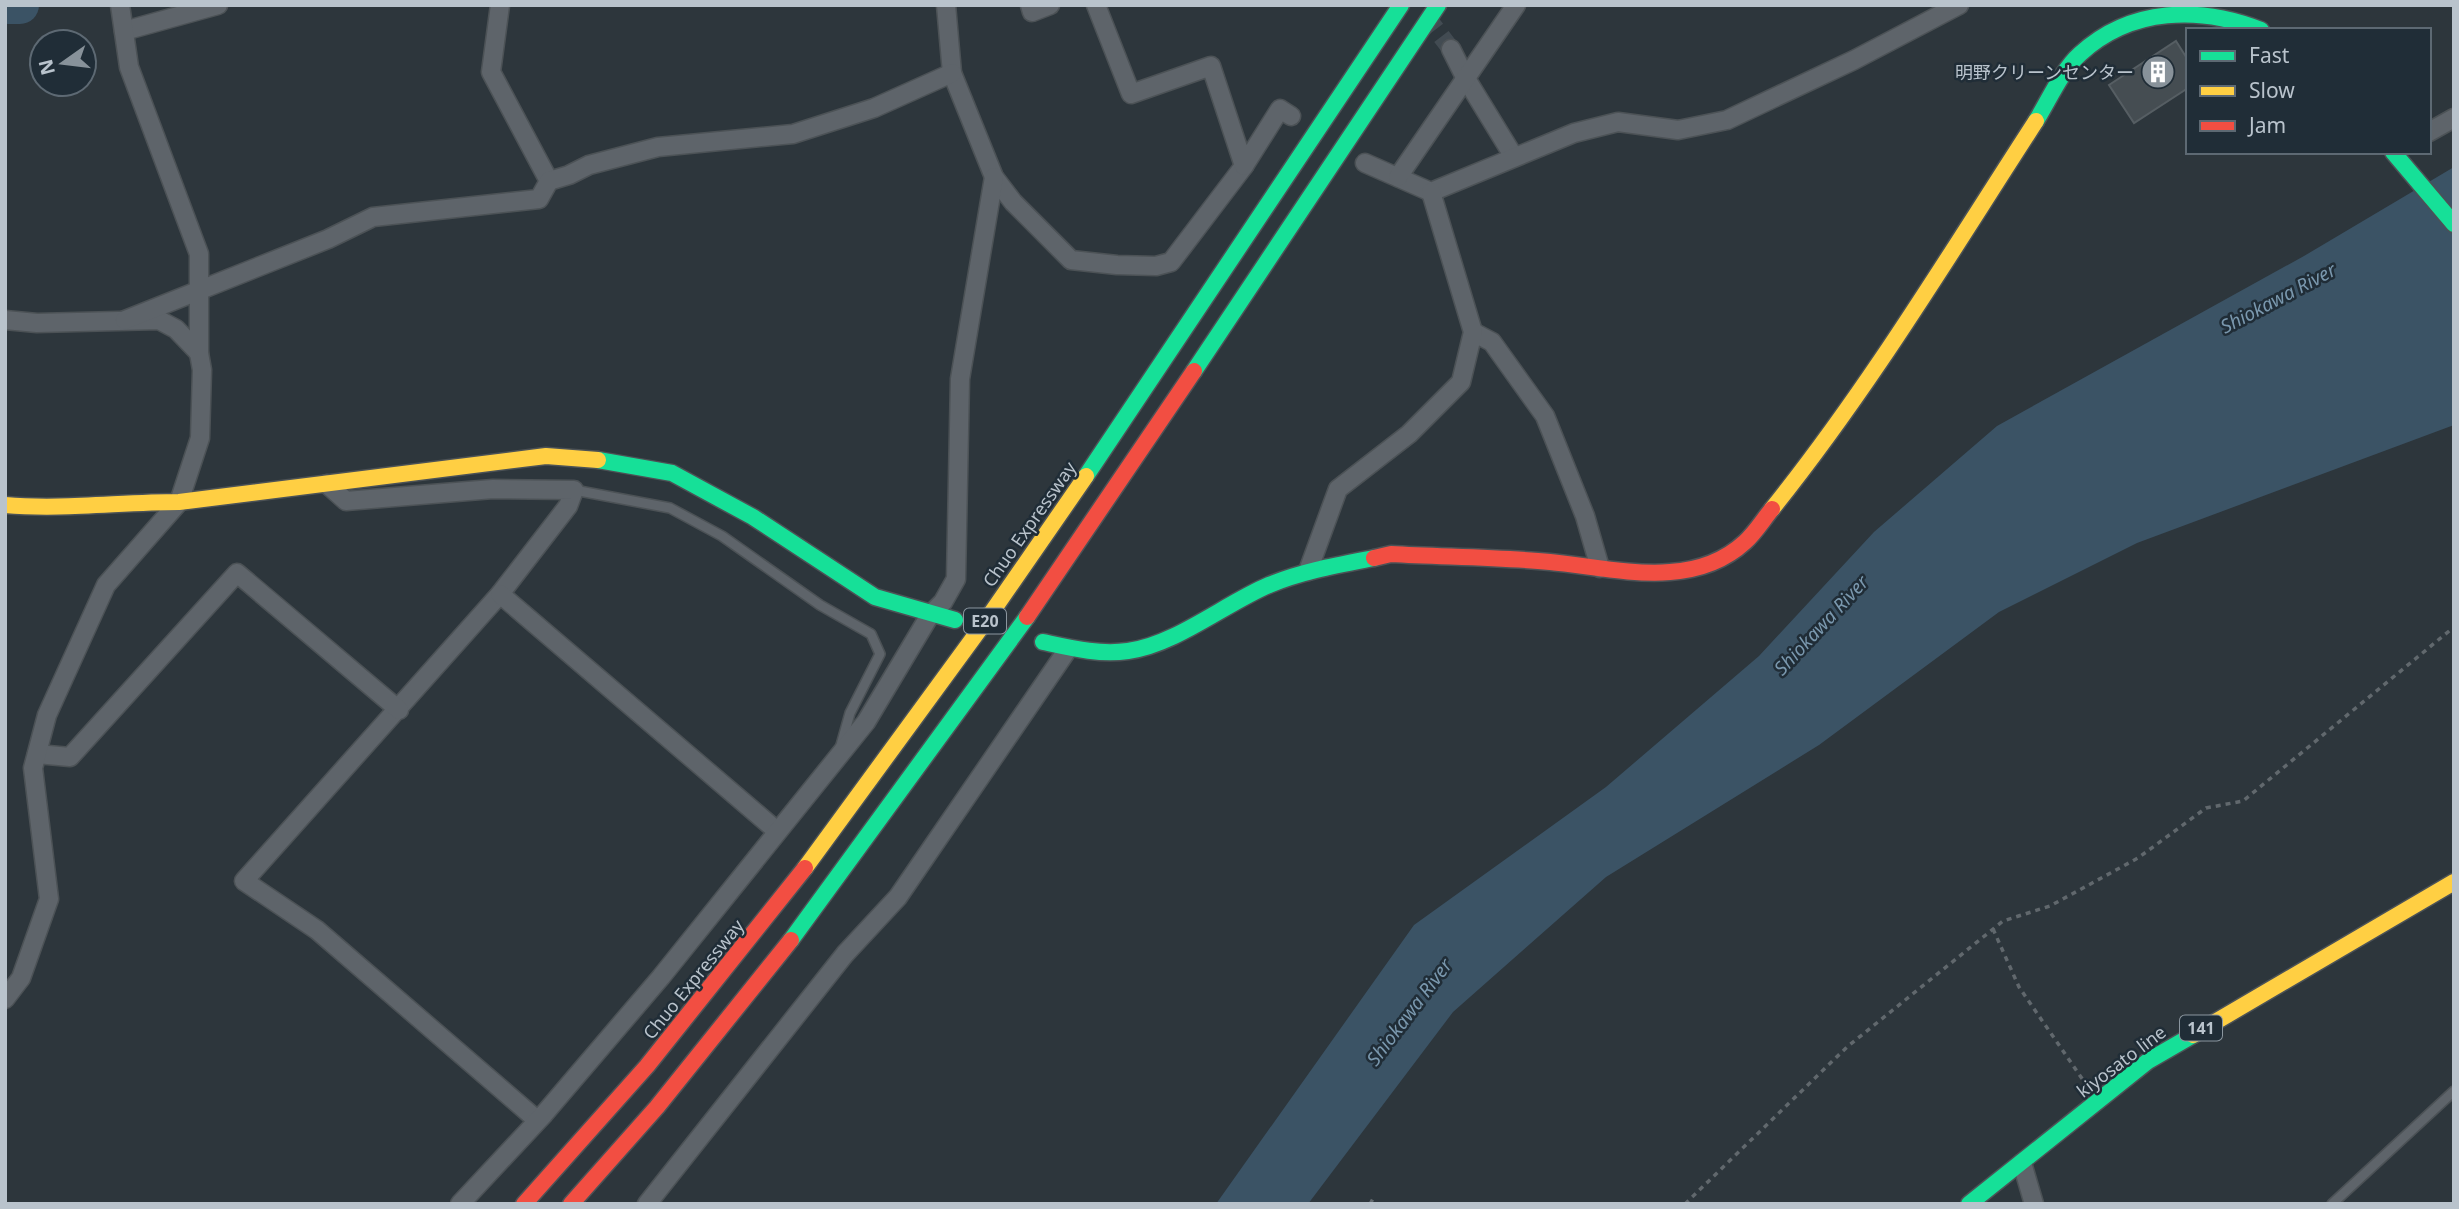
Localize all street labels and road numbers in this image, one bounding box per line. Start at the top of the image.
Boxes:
street label: Chuo Expressway [977,456,1082,591]
road number: E20 [964,608,1006,634]
street label: Chuo Expressway [637,913,749,1044]
road number: 141 [2180,1016,2222,1040]
street label: kiyosato line [2072,1020,2170,1102]

